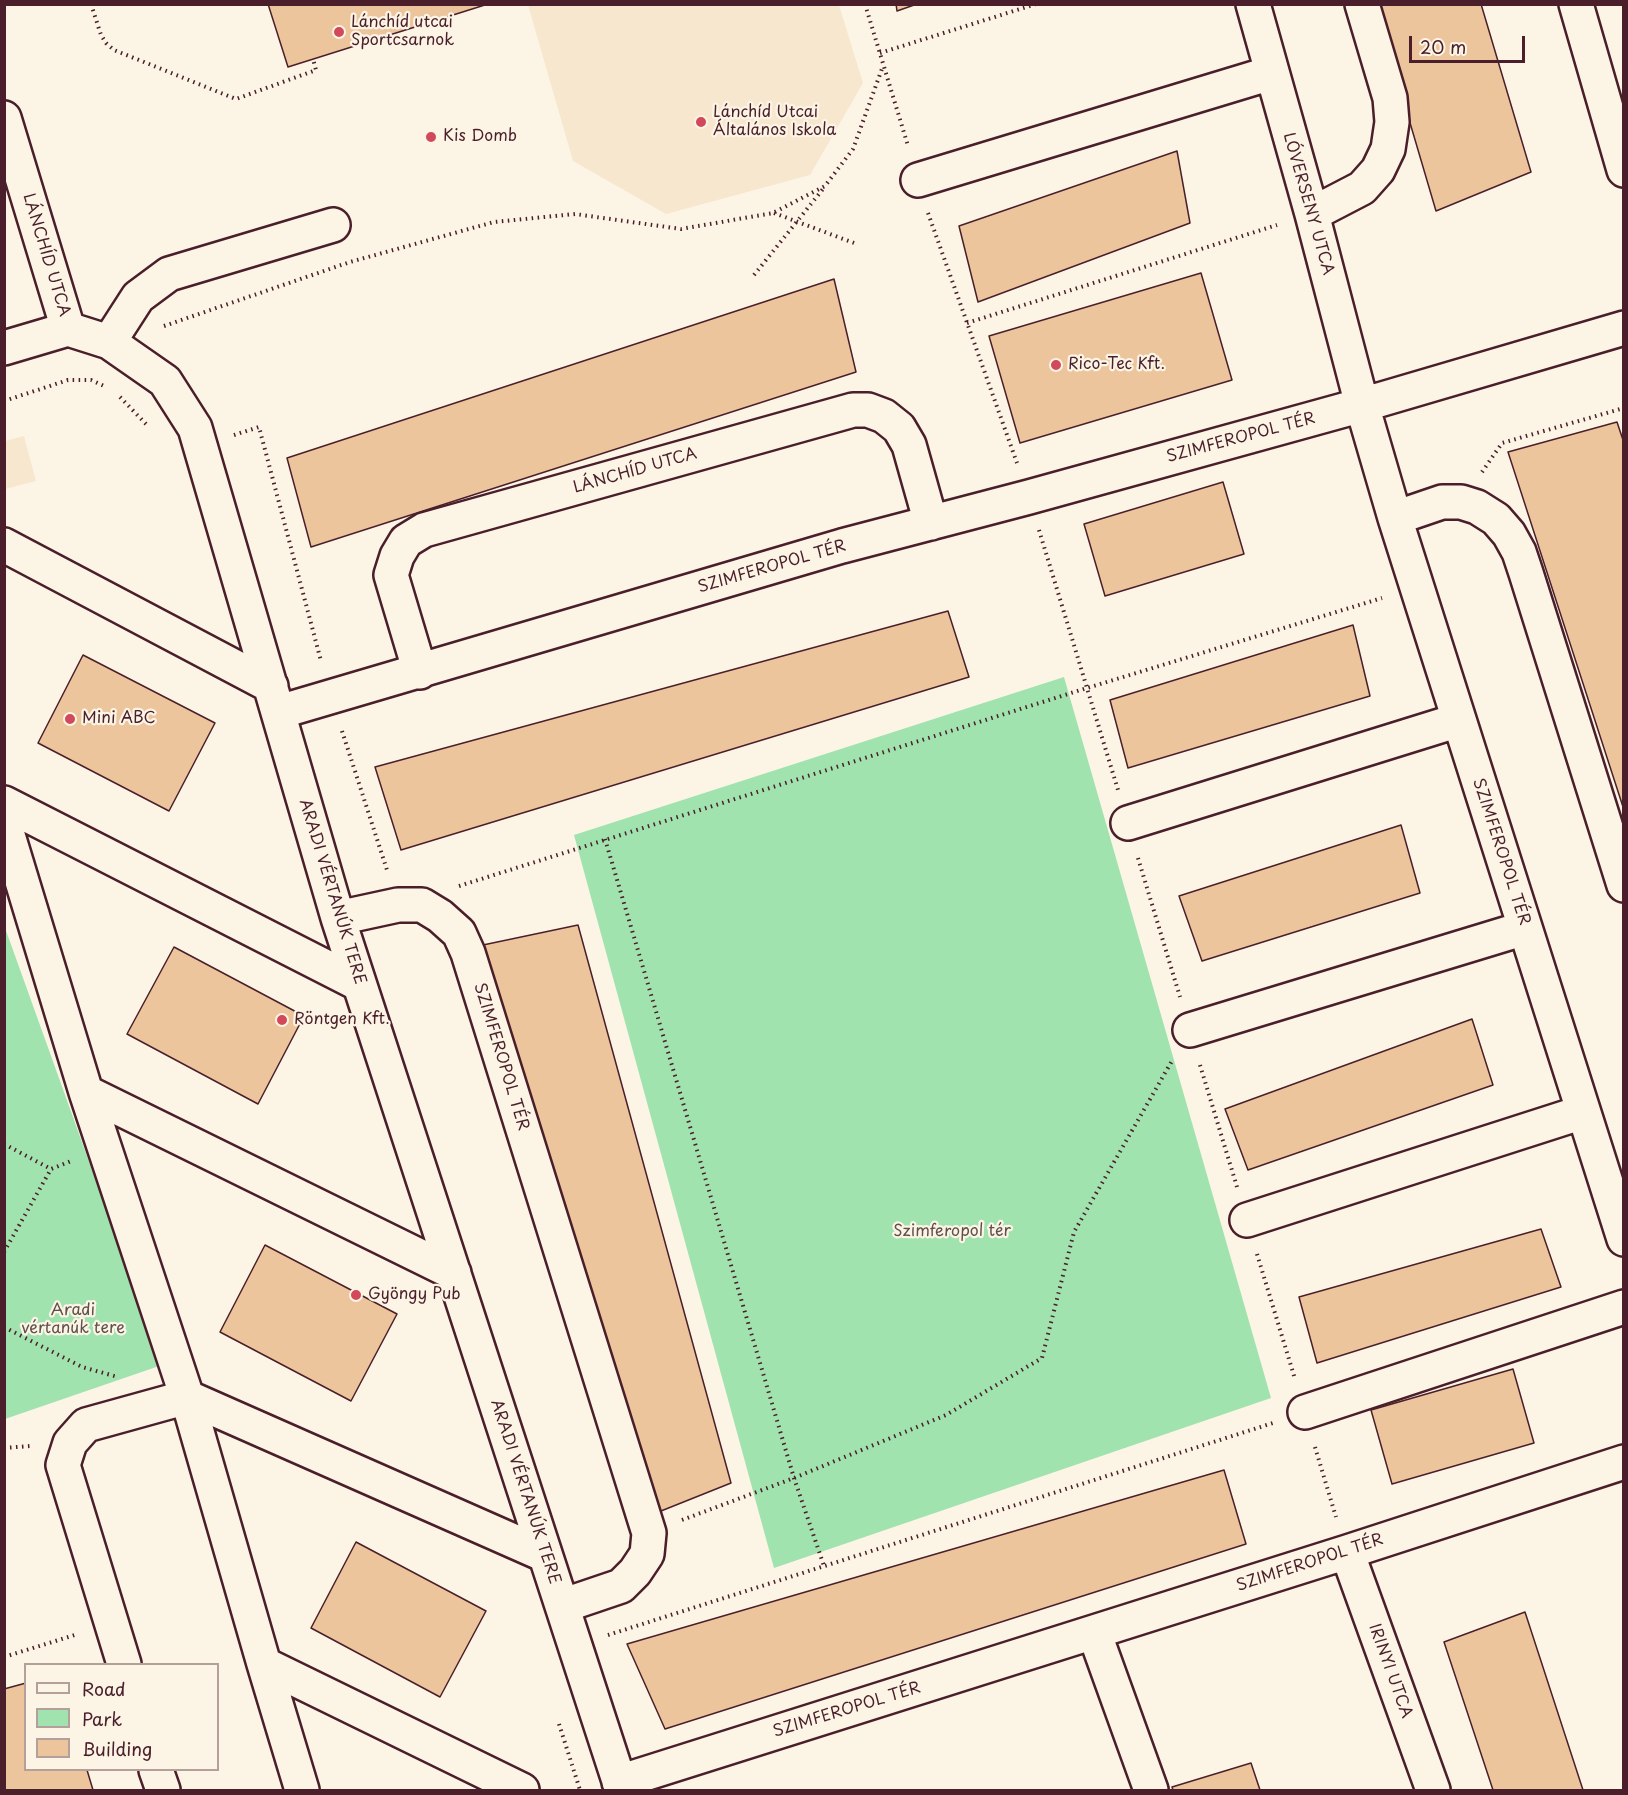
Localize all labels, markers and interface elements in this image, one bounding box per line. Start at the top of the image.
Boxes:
place label: Lánchíd utcai Sportcsarnok [351,13,454,51]
scale bar [1412,24,1528,62]
marker: Lánchíd utcai Sportcsarnok [332,25,346,39]
text: 20 m [1420,33,1466,60]
place label: Lánchíd Utcai Általános Iskola [713,103,836,141]
marker: Lánchíd Utcai Általános Iskola [694,115,708,129]
place label: Kis Domb [443,127,517,147]
marker: Kis Domb [424,130,438,144]
street label: LÓVERSENY UTCA [1278,131,1338,277]
street label: LÁNCHÍD UTCA [18,191,74,319]
place label: Rico-Tec Kft. [1068,355,1165,375]
marker: Rico-Tec Kft. [1049,358,1063,372]
street label: SZIMFEROPOL TÉR [1164,409,1318,467]
street label: LÁNCHÍD UTCA [571,444,699,498]
street label: SZIMFEROPOL TÉR [696,537,848,597]
place label: Mini ABC [82,709,156,729]
marker: Mini ABC [63,712,77,726]
street label: SZIMFEROPOL TÉR [1468,776,1534,928]
street label: ARADI VÉRTANÚK TERE [295,797,369,987]
street label: SZIMFEROPOL TÉR [469,981,533,1133]
place label: Röntgen Kft. [294,1010,390,1030]
marker: Röntgen Kft. [275,1013,289,1027]
park label: Szimferopol tér [893,1222,1011,1242]
place label: Gyöngy Pub [368,1285,460,1305]
marker: Gyöngy Pub [349,1288,363,1302]
park label: Aradi vértanúk tere [21,1301,125,1339]
street label: ARADI VÉRTANÚK TERE [486,1397,564,1587]
street label: SZIMFEROPOL TÉR [1234,1530,1386,1596]
street label: IRINYI UTCA [1364,1621,1416,1721]
legend [24,1663,219,1771]
text: Road [82,1675,126,1702]
street label: SZIMFEROPOL TÉR [771,1678,923,1742]
text: Park [82,1705,122,1732]
text: Building [82,1735,152,1762]

